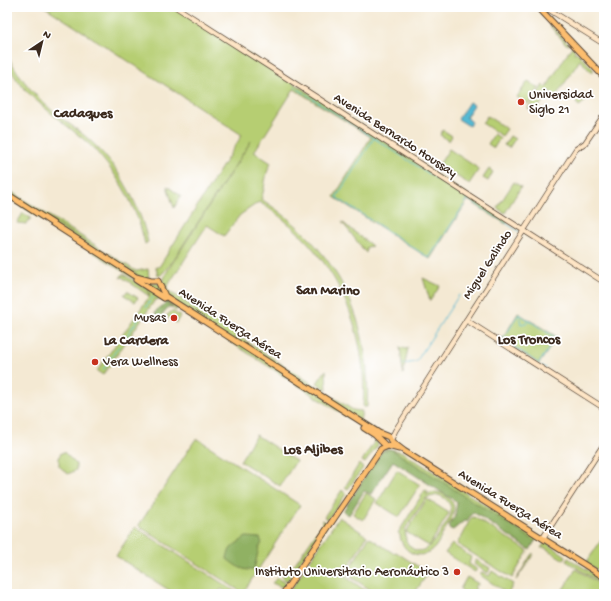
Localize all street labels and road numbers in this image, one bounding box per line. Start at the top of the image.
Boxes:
street label: Avenida Bernardo Houssay [331,91,460,182]
street label: Miguel Galindo [460,227,516,302]
street label: Avenida Fuerza Aérea [176,285,285,363]
street label: Avenida Fuerza Aérea [455,467,566,544]

